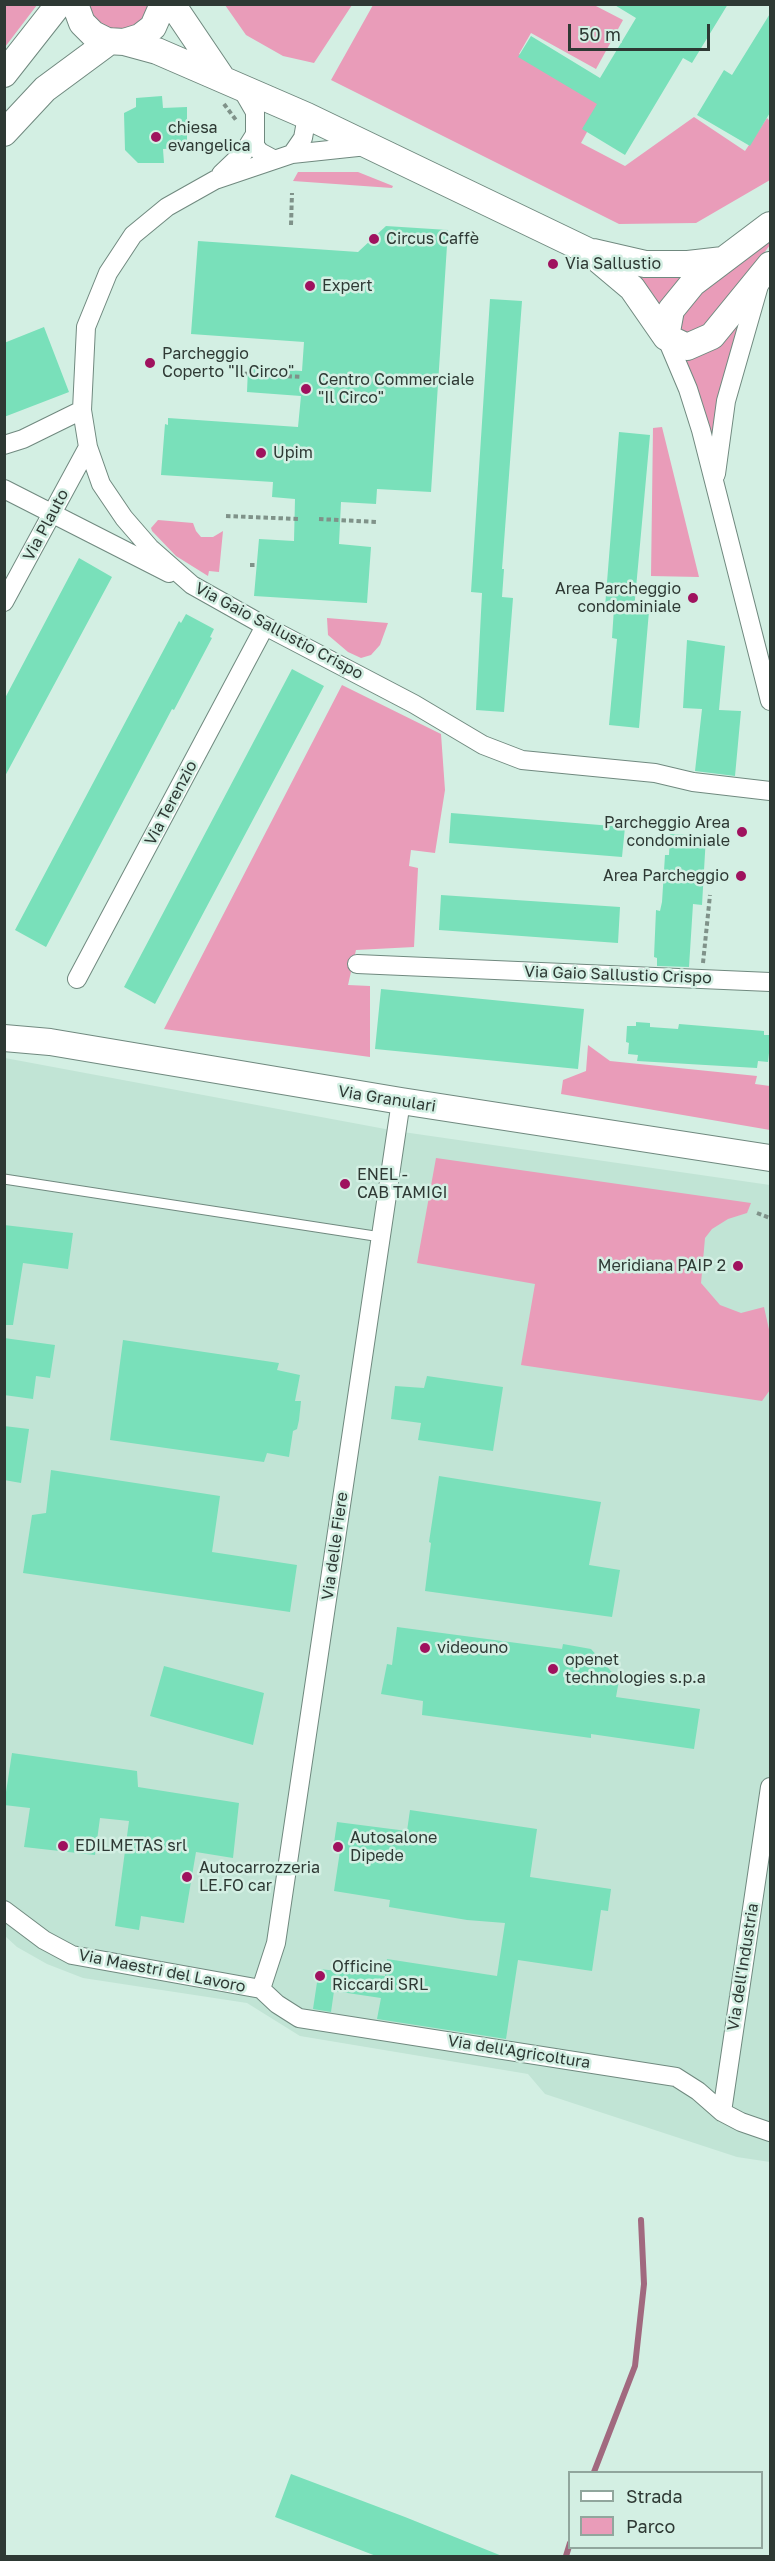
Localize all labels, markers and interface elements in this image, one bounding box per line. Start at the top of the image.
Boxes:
scale bar [571,12,714,50]
text: 50 m [579,23,621,45]
place label: chiesa evangelica [168,118,251,156]
marker: chiesa evangelica [149,130,163,144]
place label: Circus Caffè [386,229,479,249]
marker: Circus Caffè [367,232,381,246]
place label: Via Sallustio [565,254,661,274]
marker: Via Sallustio [546,257,560,271]
place label: Expert [322,276,373,296]
marker: Expert [303,279,317,293]
place label: Parcheggio Coperto "Il Circo" [162,344,294,382]
marker: Parcheggio Coperto "Il Circo" [143,356,157,370]
place label: Centro Commerciale "Il Circo" [318,370,474,408]
marker: Centro Commerciale "Il Circo" [299,382,313,396]
place label: Upim [273,443,313,463]
marker: Upim [254,446,268,460]
street label: Via Plauto [19,486,73,564]
street label: Via Gaio Sallustio Crispo [192,578,366,684]
place label: Area Parcheggio condominiale [555,579,681,617]
marker: Area Parcheggio condominiale [686,591,700,605]
street label: Via Terenzio [141,757,201,849]
place label: Parcheggio Area condominiale [604,813,730,851]
marker: Parcheggio Area condominiale [735,825,749,839]
place label: Area Parcheggio [603,866,729,886]
marker: Area Parcheggio [734,869,748,883]
street label: Via Gaio Sallustio Crispo [524,962,712,988]
street label: Via Granulari [337,1082,437,1116]
place label: ENEL - CAB TAMIGI [357,1165,447,1203]
marker: ENEL - CAB TAMIGI [338,1177,352,1191]
place label: Meridiana PAIP 2 [598,1256,726,1276]
marker: Meridiana PAIP 2 [731,1259,745,1273]
street label: Via delle Fiere [318,1491,352,1601]
place label: videouno [437,1638,508,1658]
marker: videouno [418,1641,432,1655]
place label: openet technologies s.p.a [565,1650,706,1688]
marker: openet technologies s.p.a [546,1662,560,1676]
place label: Autosalone Dipede [350,1828,437,1866]
place label: EDILMETAS srl [75,1836,187,1856]
marker: EDILMETAS srl [56,1839,70,1853]
marker: Autosalone Dipede [331,1840,345,1854]
place label: Autocarrozzeria LE.FO car [199,1858,320,1896]
marker: Autocarrozzeria LE.FO car [180,1870,194,1884]
street label: Via dell'Industria [723,1902,763,2032]
street label: Via Maestri del Lavoro [77,1945,247,1997]
place label: Officine Riccardi SRL [332,1957,428,1995]
marker: Officine Riccardi SRL [313,1969,327,1983]
street label: Via dell'Agricoltura [446,2031,592,2073]
legend [568,2471,763,2549]
text: Strada [626,2485,683,2507]
text: Parco [626,2515,675,2537]

